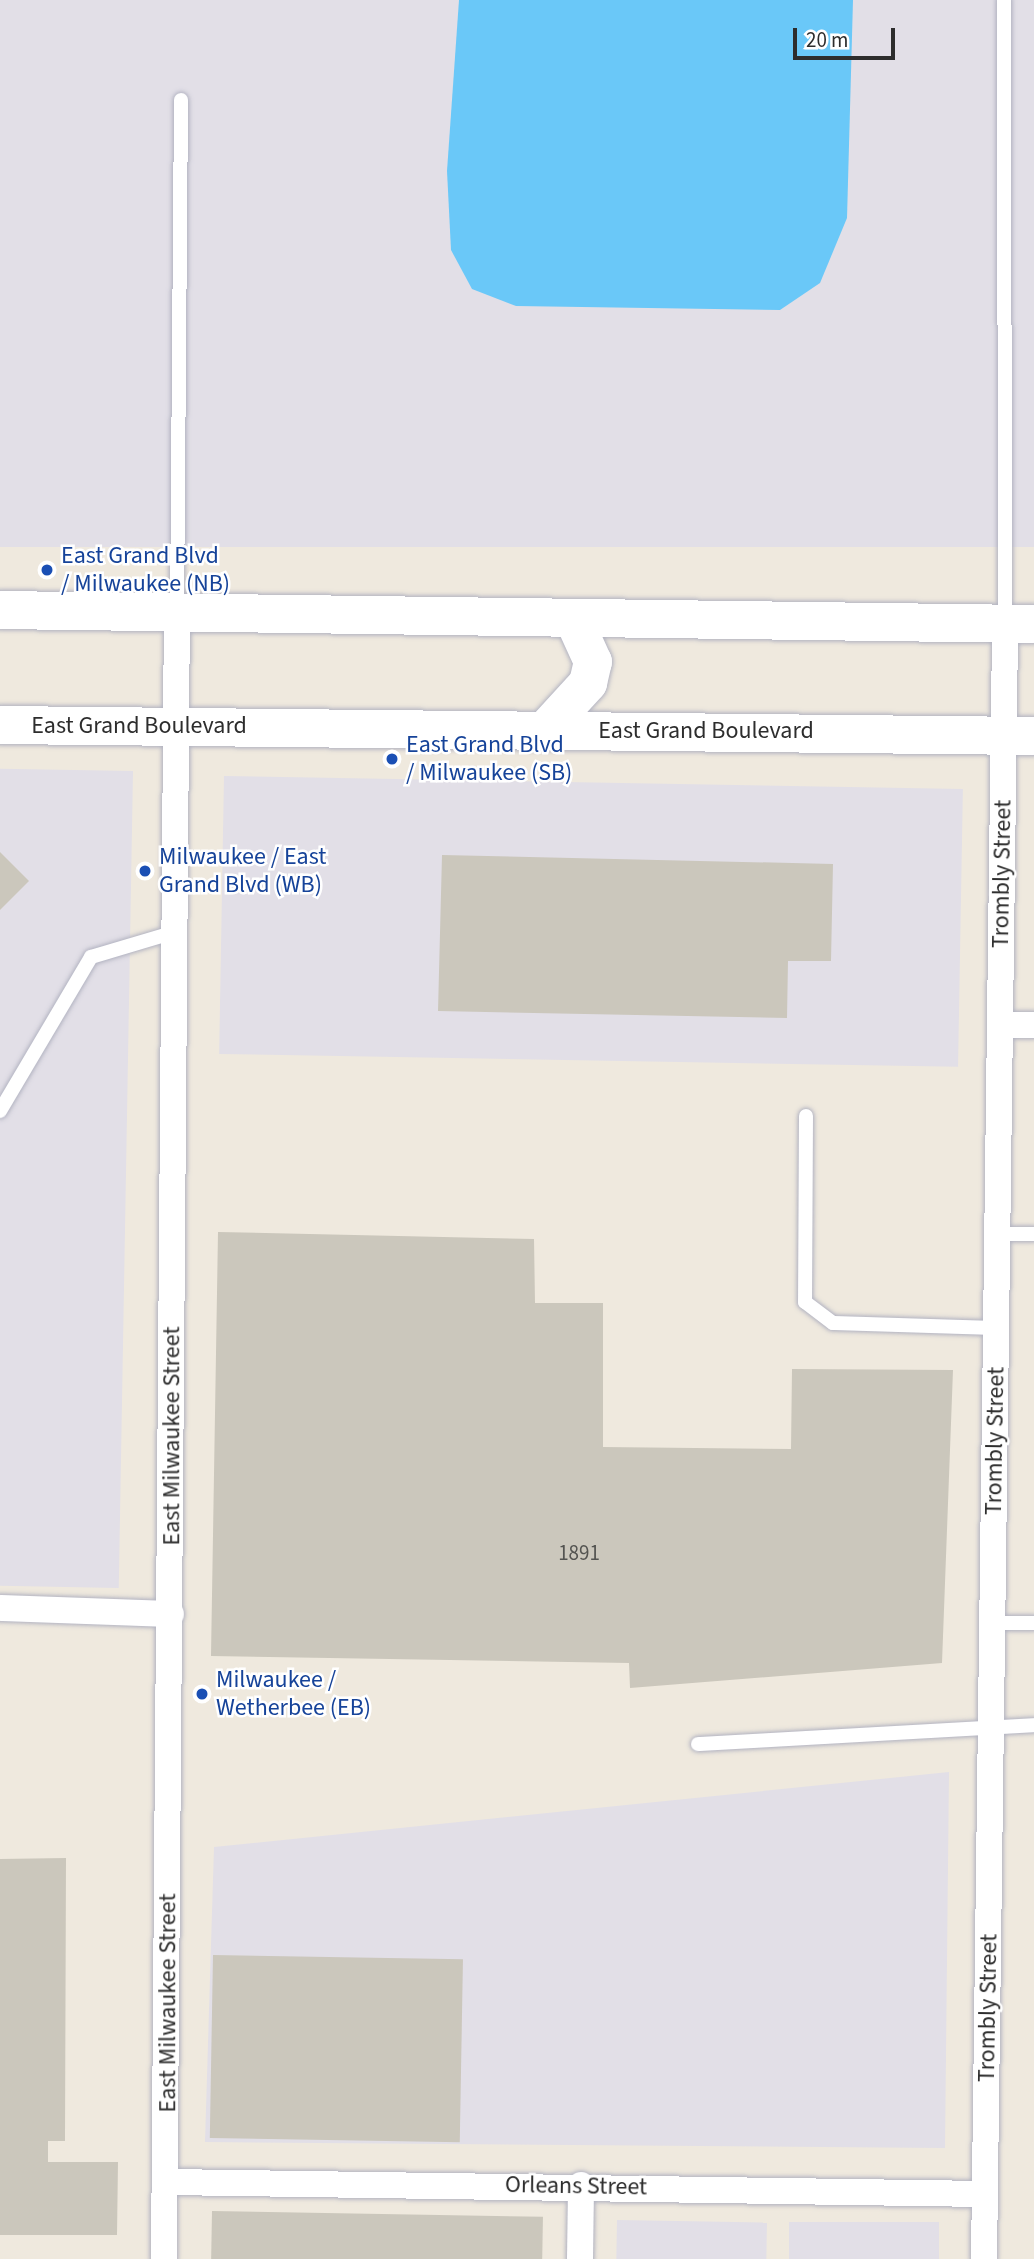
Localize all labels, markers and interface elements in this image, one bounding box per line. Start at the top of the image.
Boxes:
scale bar [796,14,898,58]
text: 20 m [806,25,848,55]
place label: East Grand Blvd / Milwaukee (NB) [61,542,230,598]
marker: East Grand Blvd / Milwaukee (NB) [39,562,55,578]
street label: East Grand Boulevard [31,712,247,740]
street label: East Grand Boulevard [598,717,814,745]
place label: East Grand Blvd / Milwaukee (SB) [406,731,572,787]
marker: East Grand Blvd / Milwaukee (SB) [384,751,400,767]
street label: Trombly Street [986,800,1018,948]
place label: Milwaukee / East Grand Blvd (WB) [159,843,326,899]
marker: Milwaukee / East Grand Blvd (WB) [137,863,153,879]
street label: East Milwaukee Street [158,1326,186,1546]
street label: Trombly Street [979,1367,1011,1515]
house number: 1891 [558,1540,600,1566]
place label: Milwaukee / Wetherbee (EB) [216,1666,371,1722]
marker: Milwaukee / Wetherbee (EB) [194,1686,210,1702]
street label: East Milwaukee Street [154,1893,182,2113]
street label: Trombly Street [972,1934,1004,2082]
street label: Orleans Street [505,2170,647,2202]

